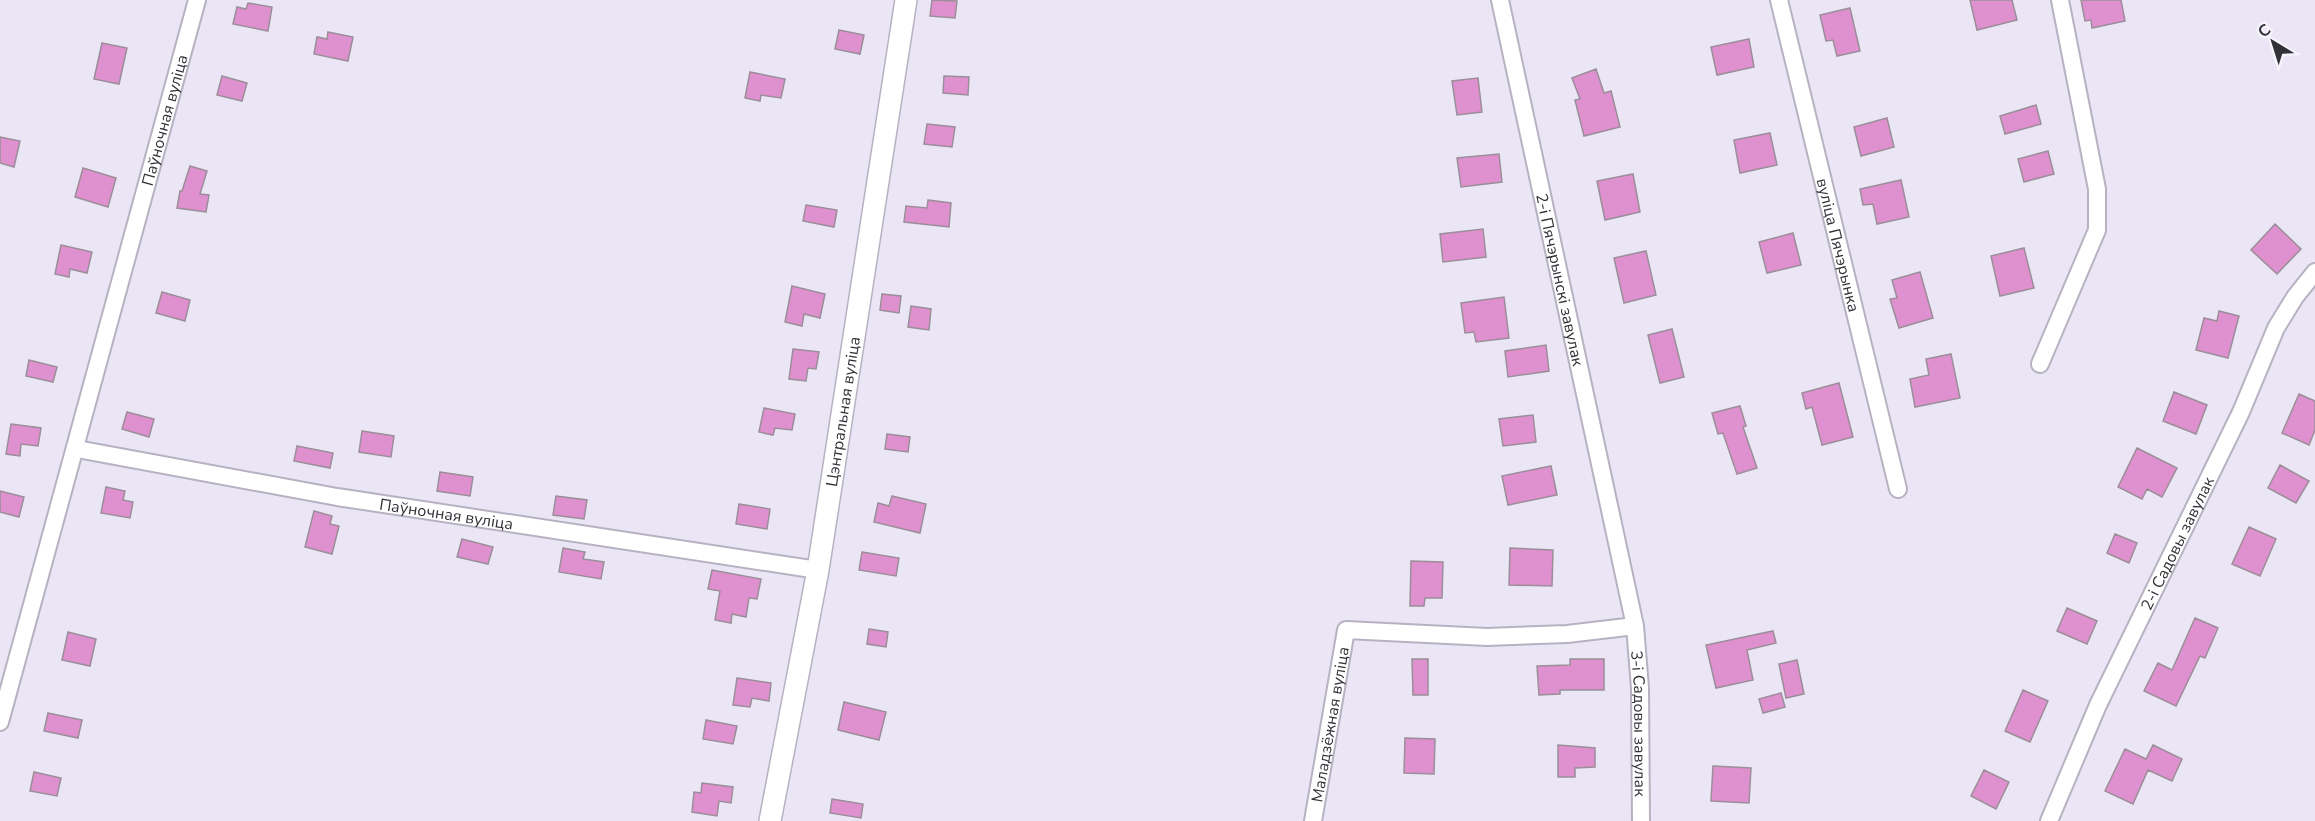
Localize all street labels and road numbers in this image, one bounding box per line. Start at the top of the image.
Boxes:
street label: Паўночная вуліца [137,52,194,188]
street label: вуліца Пячэрынка [1811,176,1865,314]
street label: 2-і Пячэрынскі завулак [1530,191,1589,369]
street label: Цэнтральная вуліца [821,335,866,488]
street label: 2-і Садовы завулак [2136,473,2220,614]
street label: Паўночная вуліца [378,494,515,536]
street label: Маладзёжная вуліца [1306,645,1355,804]
street label: 3-і Садовы завулак [1625,650,1651,797]

